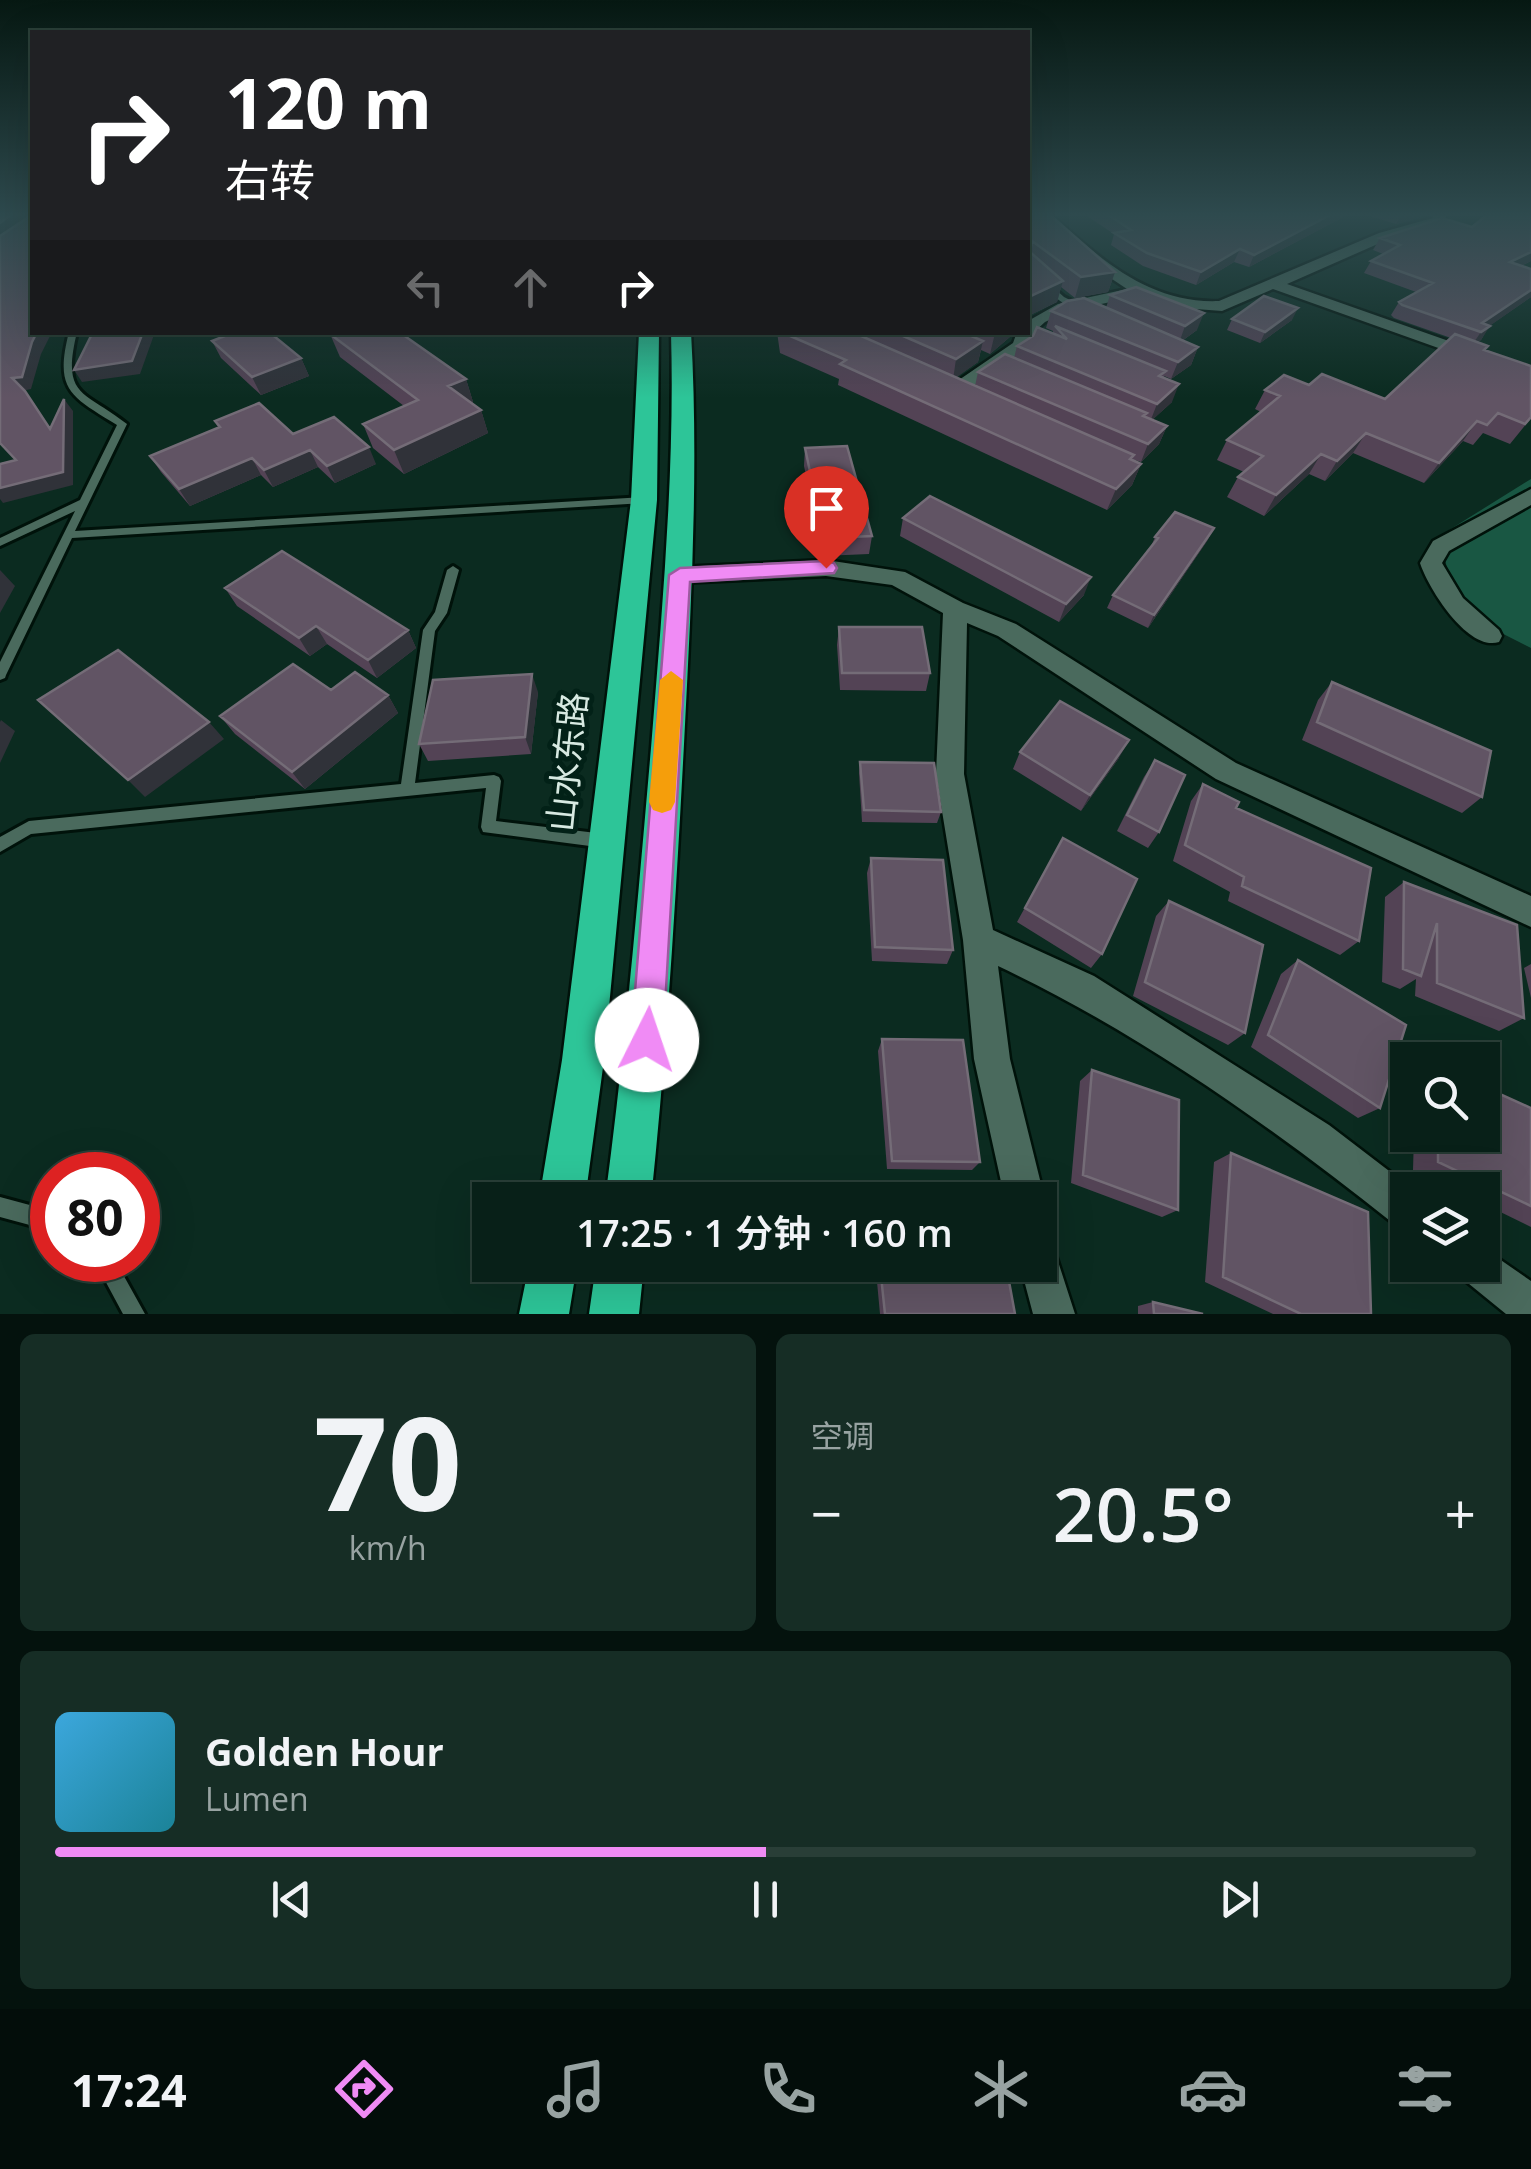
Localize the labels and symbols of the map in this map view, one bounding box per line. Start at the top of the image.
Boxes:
pin [784,466,869,569]
street label: 山水东路 [536,690,597,834]
position arrow [595,988,699,1092]
speed limit sign: 80 [30,1152,160,1282]

